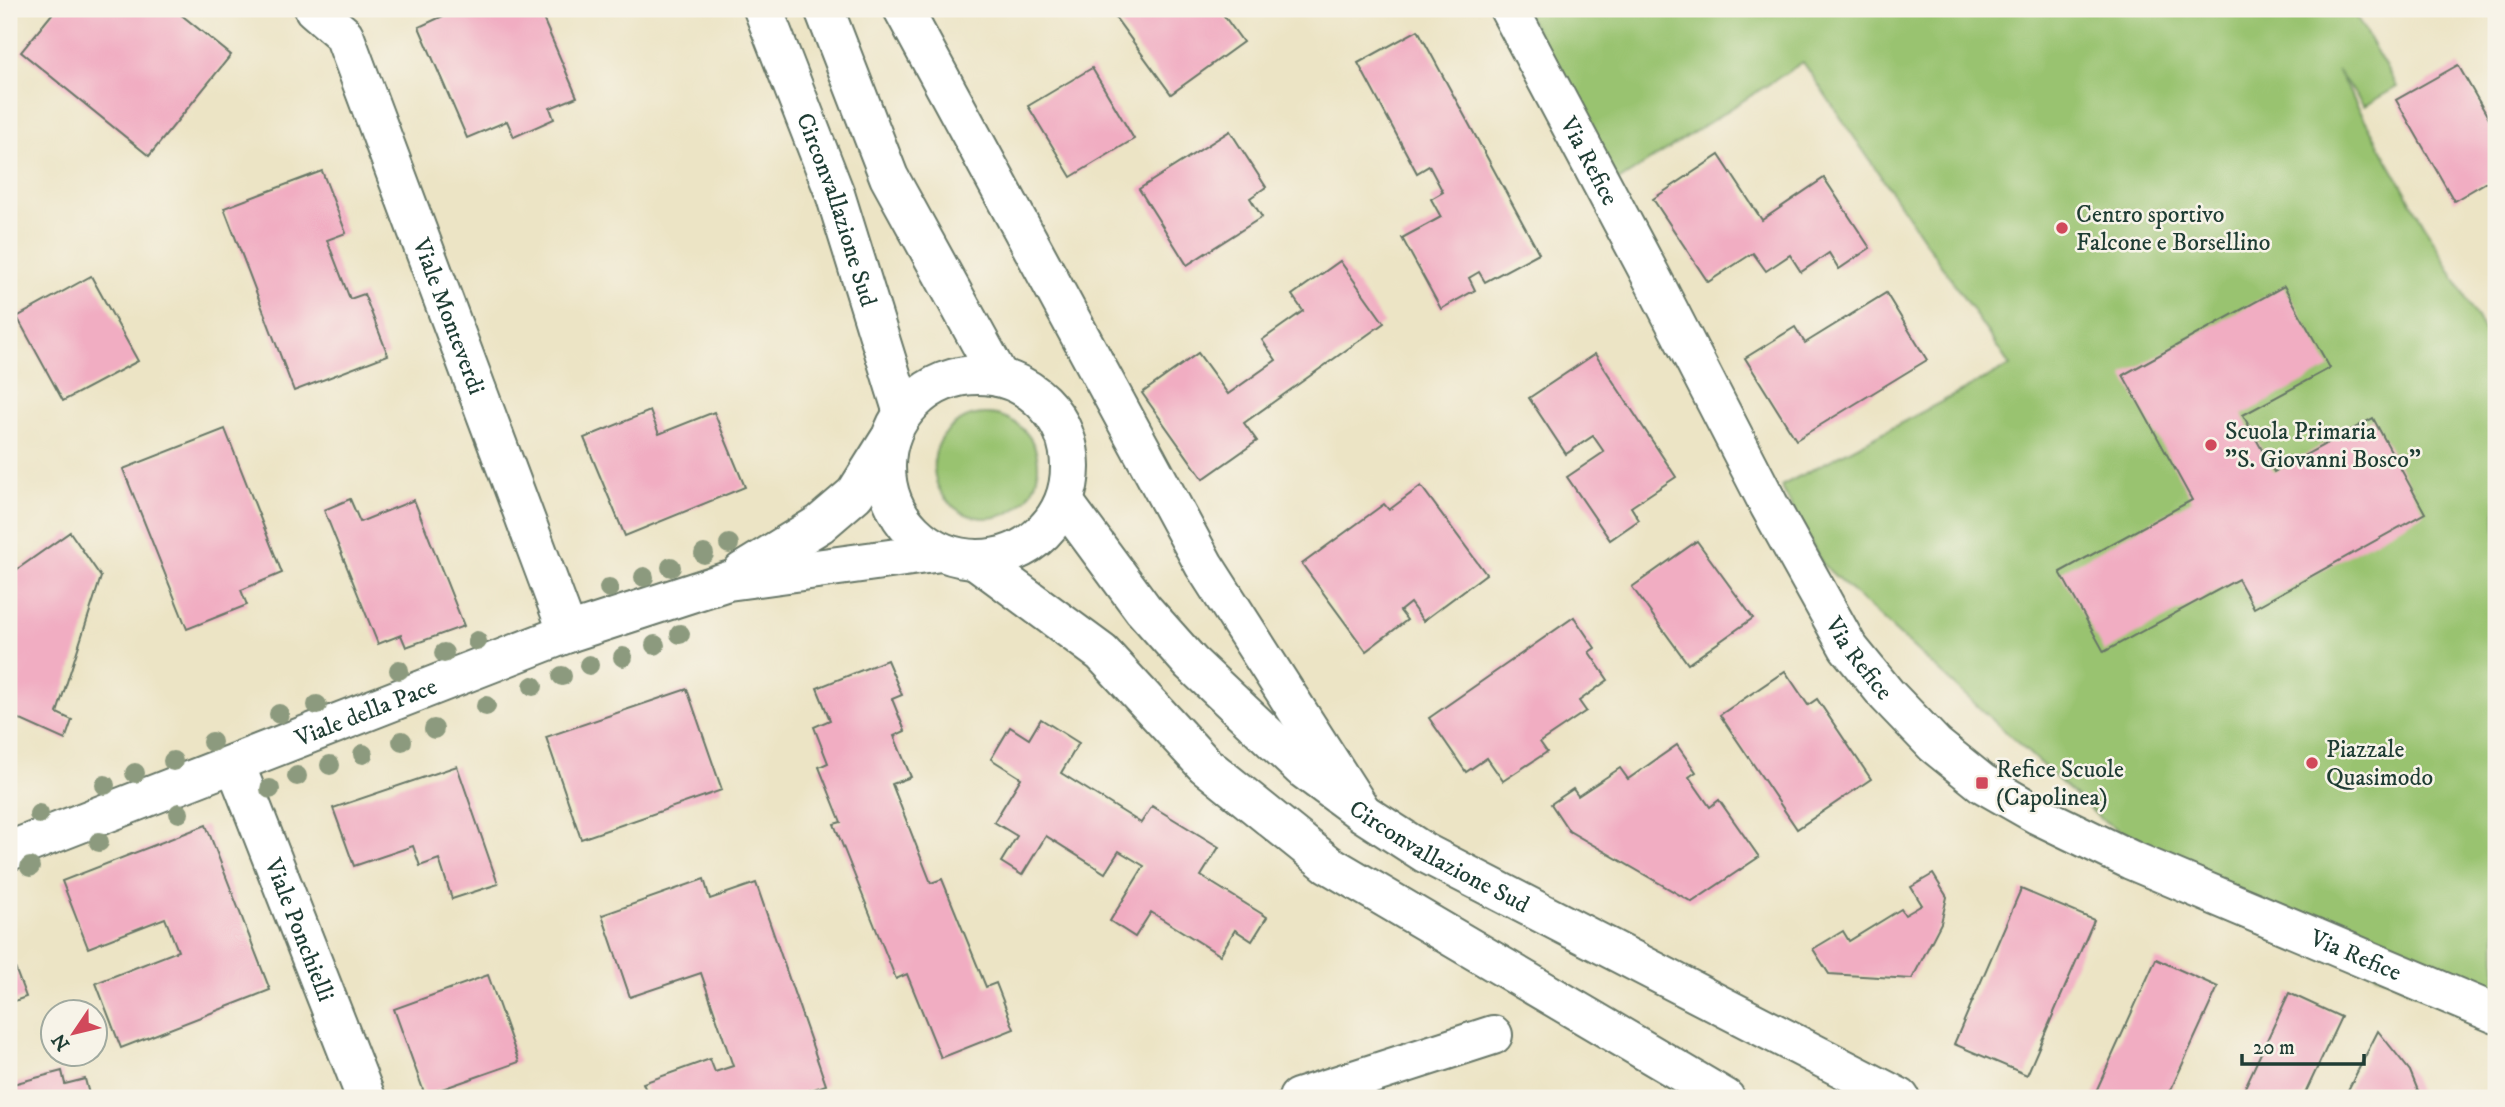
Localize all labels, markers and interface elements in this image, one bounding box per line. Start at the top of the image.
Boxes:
street label: Circonvallazione Sud [789,109,883,310]
street label: Via Refice [1553,111,1625,211]
place label: Centro sportivo Falcone e Borsellino [2076,200,2270,258]
marker: Centro sportivo Falcone e Borsellino [2054,220,2070,236]
street label: Viale Monteverdi [405,233,491,399]
place label: Scuola Primaria "S. Giovanni Bosco" [2225,417,2421,475]
marker: Scuola Primaria "S. Giovanni Bosco" [2203,437,2219,453]
street label: Via Refice [1818,611,1899,706]
street label: Viale della Pace [290,672,441,754]
place label: Piazzale Quasimodo [2326,735,2433,793]
place label: Refice Scuole (Capolinea) [1996,755,2124,813]
marker: Piazzale Quasimodo [2304,755,2320,771]
marker: Refice Scuole (Capolinea) [1974,775,1990,791]
street label: Circonvallazione Sud [1343,794,1534,920]
street label: Viale Ponchielli [257,853,341,1006]
street label: Via Refice [2304,923,2406,988]
north arrow [38,998,108,1068]
scale bar [2242,1023,2365,1067]
text: N [47,1029,75,1055]
text: 20 m [2253,1035,2295,1061]

